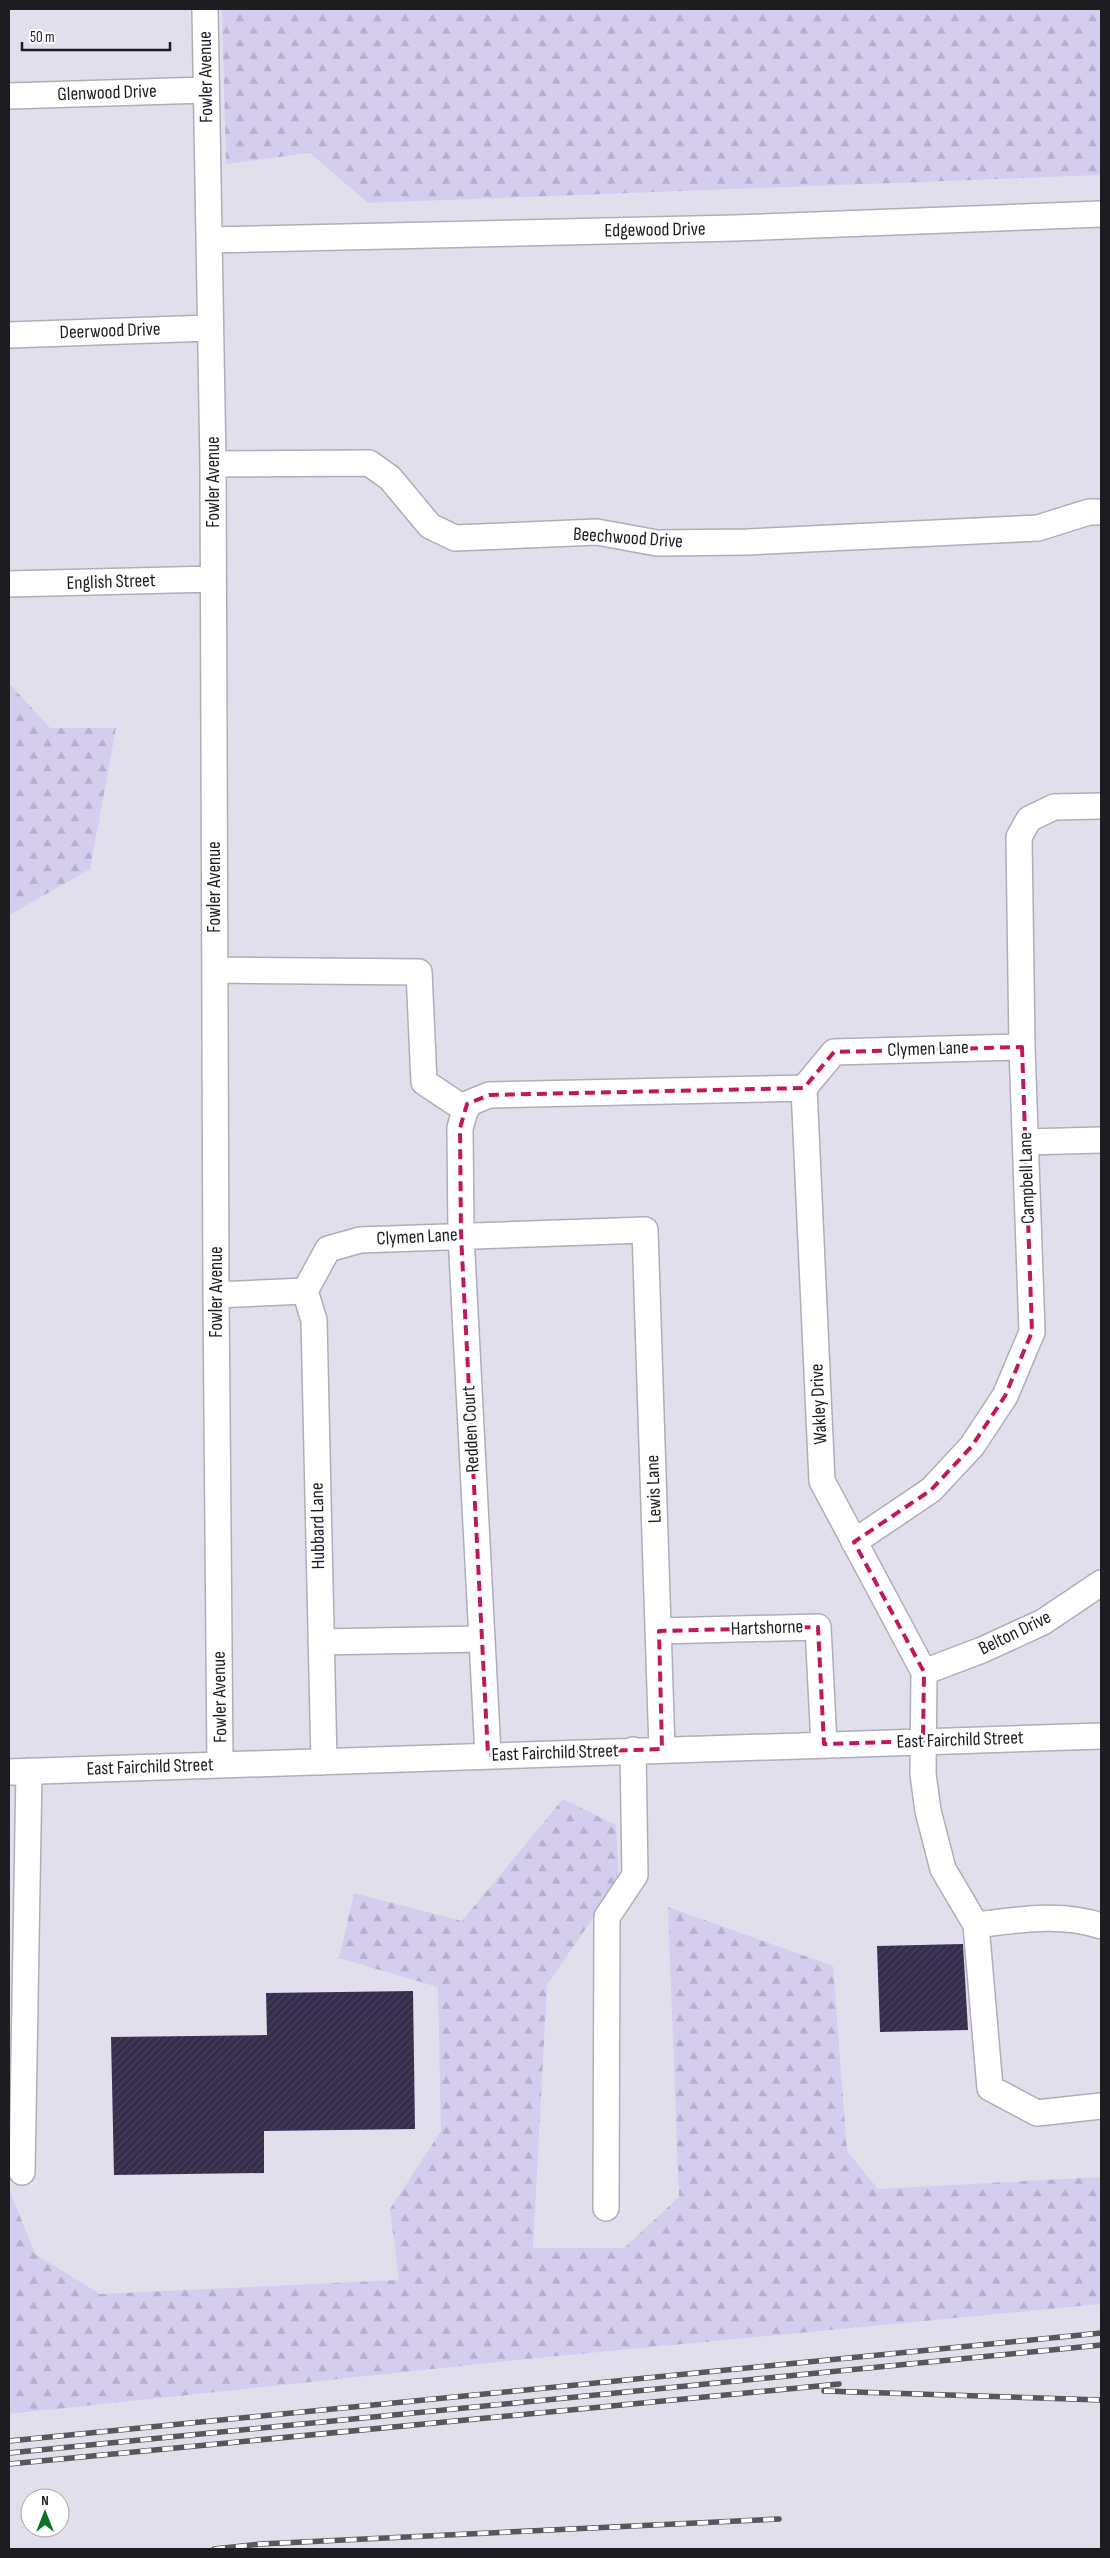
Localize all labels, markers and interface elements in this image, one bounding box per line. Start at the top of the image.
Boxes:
scale bar [22,20,170,52]
text: 50 m [30,28,55,47]
street label: Fowler Avenue [194,31,218,123]
street label: Glenwood Drive [57,80,157,106]
street label: Edgewood Drive [604,218,706,242]
street label: Deerwood Drive [59,318,161,344]
street label: Fowler Avenue [202,436,225,528]
street label: Beechwood Drive [572,523,684,553]
street label: English Street [66,569,156,595]
street label: Fowler Avenue [203,841,226,933]
street label: Clymen Lane [887,1036,969,1062]
street label: Campbell Lane [1014,1132,1040,1224]
street label: Clymen Lane [376,1223,458,1251]
street label: Fowler Avenue [205,1246,228,1338]
street label: Wakley Drive [805,1363,833,1445]
street label: Redden Court [457,1385,485,1473]
street label: Lewis Lane [641,1454,667,1524]
street label: Hubbard Lane [306,1482,330,1570]
street label: Belton Drive [975,1606,1055,1660]
street label: Hartshorne [730,1615,804,1641]
street label: Fowler Avenue [208,1651,232,1743]
street label: East Fairchild Street [896,1726,1024,1754]
street label: East Fairchild Street [491,1739,619,1767]
street label: East Fairchild Street [86,1753,214,1781]
north arrow [20,2488,70,2538]
text: N [41,2492,49,2509]

